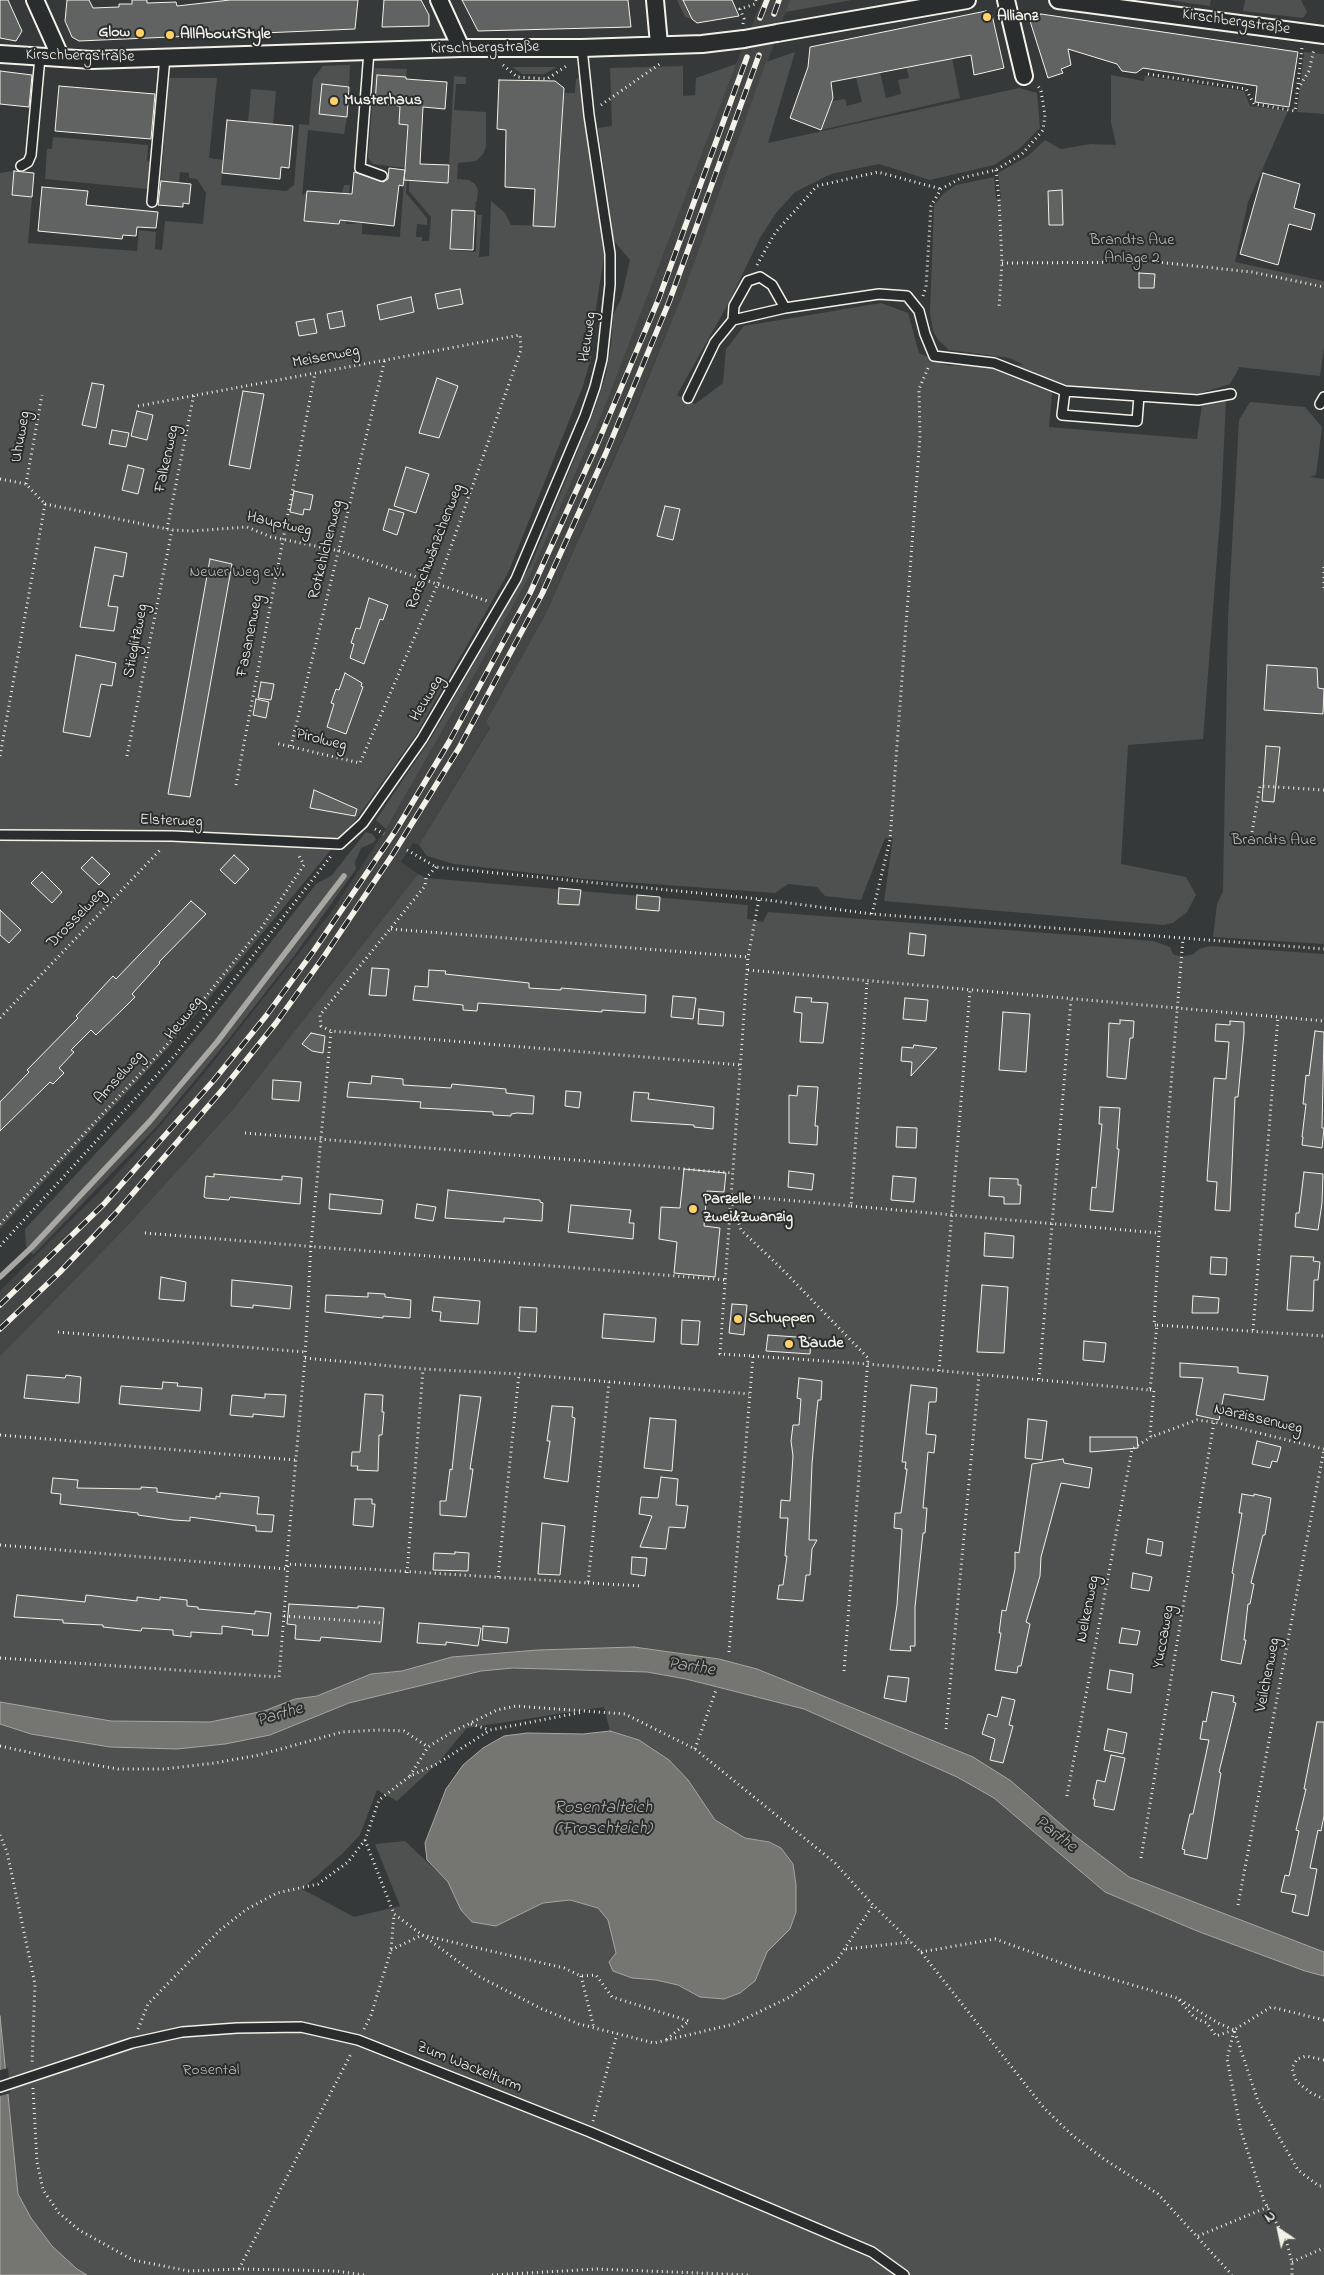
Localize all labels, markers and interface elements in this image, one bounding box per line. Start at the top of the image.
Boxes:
street label: Kirschbergstraße [1181,6,1291,40]
place label: Allianz [997,7,1038,27]
marker: Allianz [981,11,993,23]
place label: Glow [98,23,130,43]
place label: AllAboutStyle [180,25,271,45]
marker: Glow [134,27,146,39]
marker: AllAboutStyle [164,29,176,41]
street label: Kirschbergstraße [430,38,540,60]
street label: Kirschbergstraße [25,46,135,68]
place label: Musterhaus [344,91,422,111]
marker: Musterhaus [328,95,340,107]
park label: Brandts Aue Anlage 2 [1090,231,1174,269]
street label: Heuweg [576,311,602,363]
street label: Meisenweg [291,342,361,374]
street label: Uhuweg [8,410,36,464]
street label: Falkenweg [151,423,185,495]
street label: Rotschwänzchenweg [403,481,469,613]
street label: Rotkehlchenweg [305,498,349,602]
street label: Hauptweg [245,508,313,542]
park label: Neuer Weg e.V. [189,563,285,583]
street label: Fasanenweg [234,593,268,679]
street label: Stieglitzweg [120,602,154,680]
street label: Heuweg [407,672,449,726]
street label: Pirolweg [294,725,348,757]
street label: Elsterweg [139,811,203,833]
park label: Brandts Aue [1232,831,1316,851]
street label: Drosselweg [44,885,110,953]
street label: Heuweg [162,993,208,1045]
street label: Amselweg [91,1047,149,1109]
place label: Parzelle Zwei&Zwanzig [703,1190,793,1228]
marker: Parzelle Zwei&Zwanzig [687,1203,699,1215]
place label: Schuppen [748,1309,815,1329]
marker: Schuppen [732,1313,744,1325]
place label: Baude [799,1334,844,1354]
marker: Baude [783,1338,795,1350]
street label: Narzissenweg [1212,1401,1304,1439]
street label: Nelkenweg [1073,1574,1105,1644]
street label: Yuccaweg [1150,1604,1180,1670]
street label: Veilchenweg [1252,1636,1286,1714]
water label: Parthe [666,1654,716,1682]
water label: Parthe [254,1699,306,1733]
water label: Rosentalteich (Froschteich) [554,1798,652,1840]
water label: Parthe [1030,1812,1080,1858]
street label: Zum Wackelturm [414,2038,524,2098]
park label: Rosental [182,2061,240,2081]
north arrow [1254,2205,1304,2255]
text: N [1261,2206,1280,2229]

